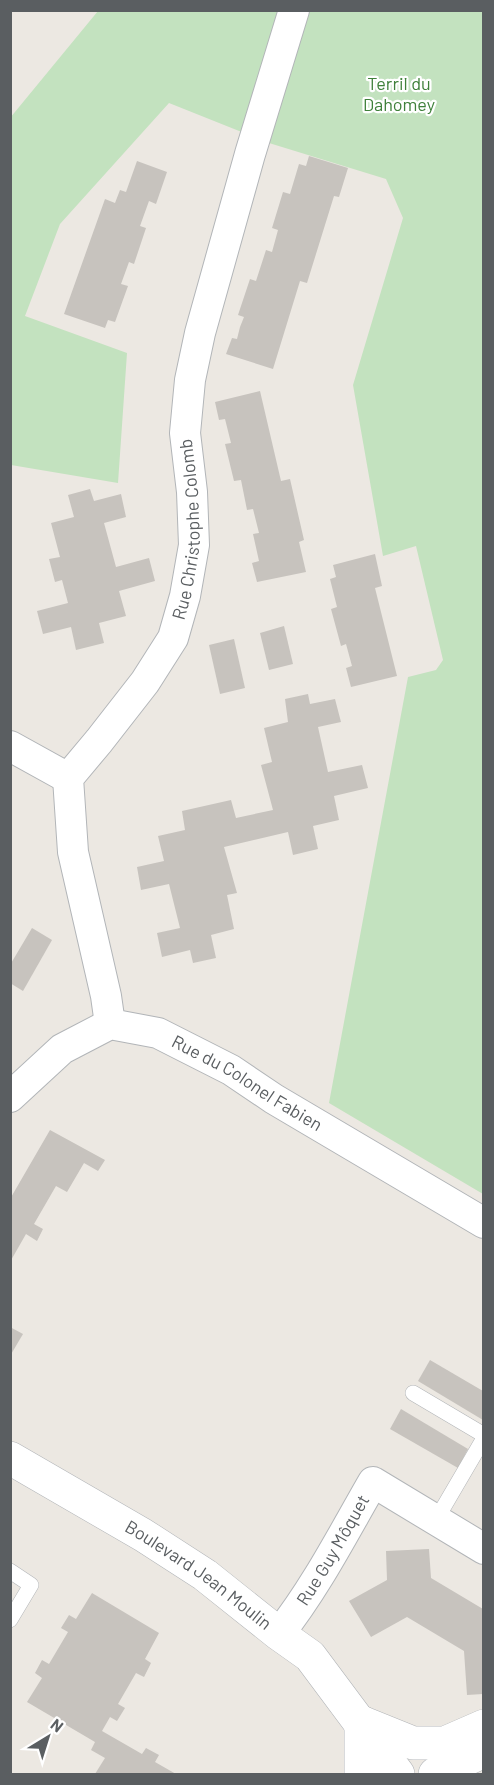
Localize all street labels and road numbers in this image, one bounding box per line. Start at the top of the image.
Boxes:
street label: Rue Christophe Colomb [167,438,204,622]
street label: Rue du Colonel Fabien [168,1030,327,1135]
street label: Rue Guy Môquet [291,1491,373,1609]
street label: Boulevard Jean Moulin [121,1515,277,1634]

